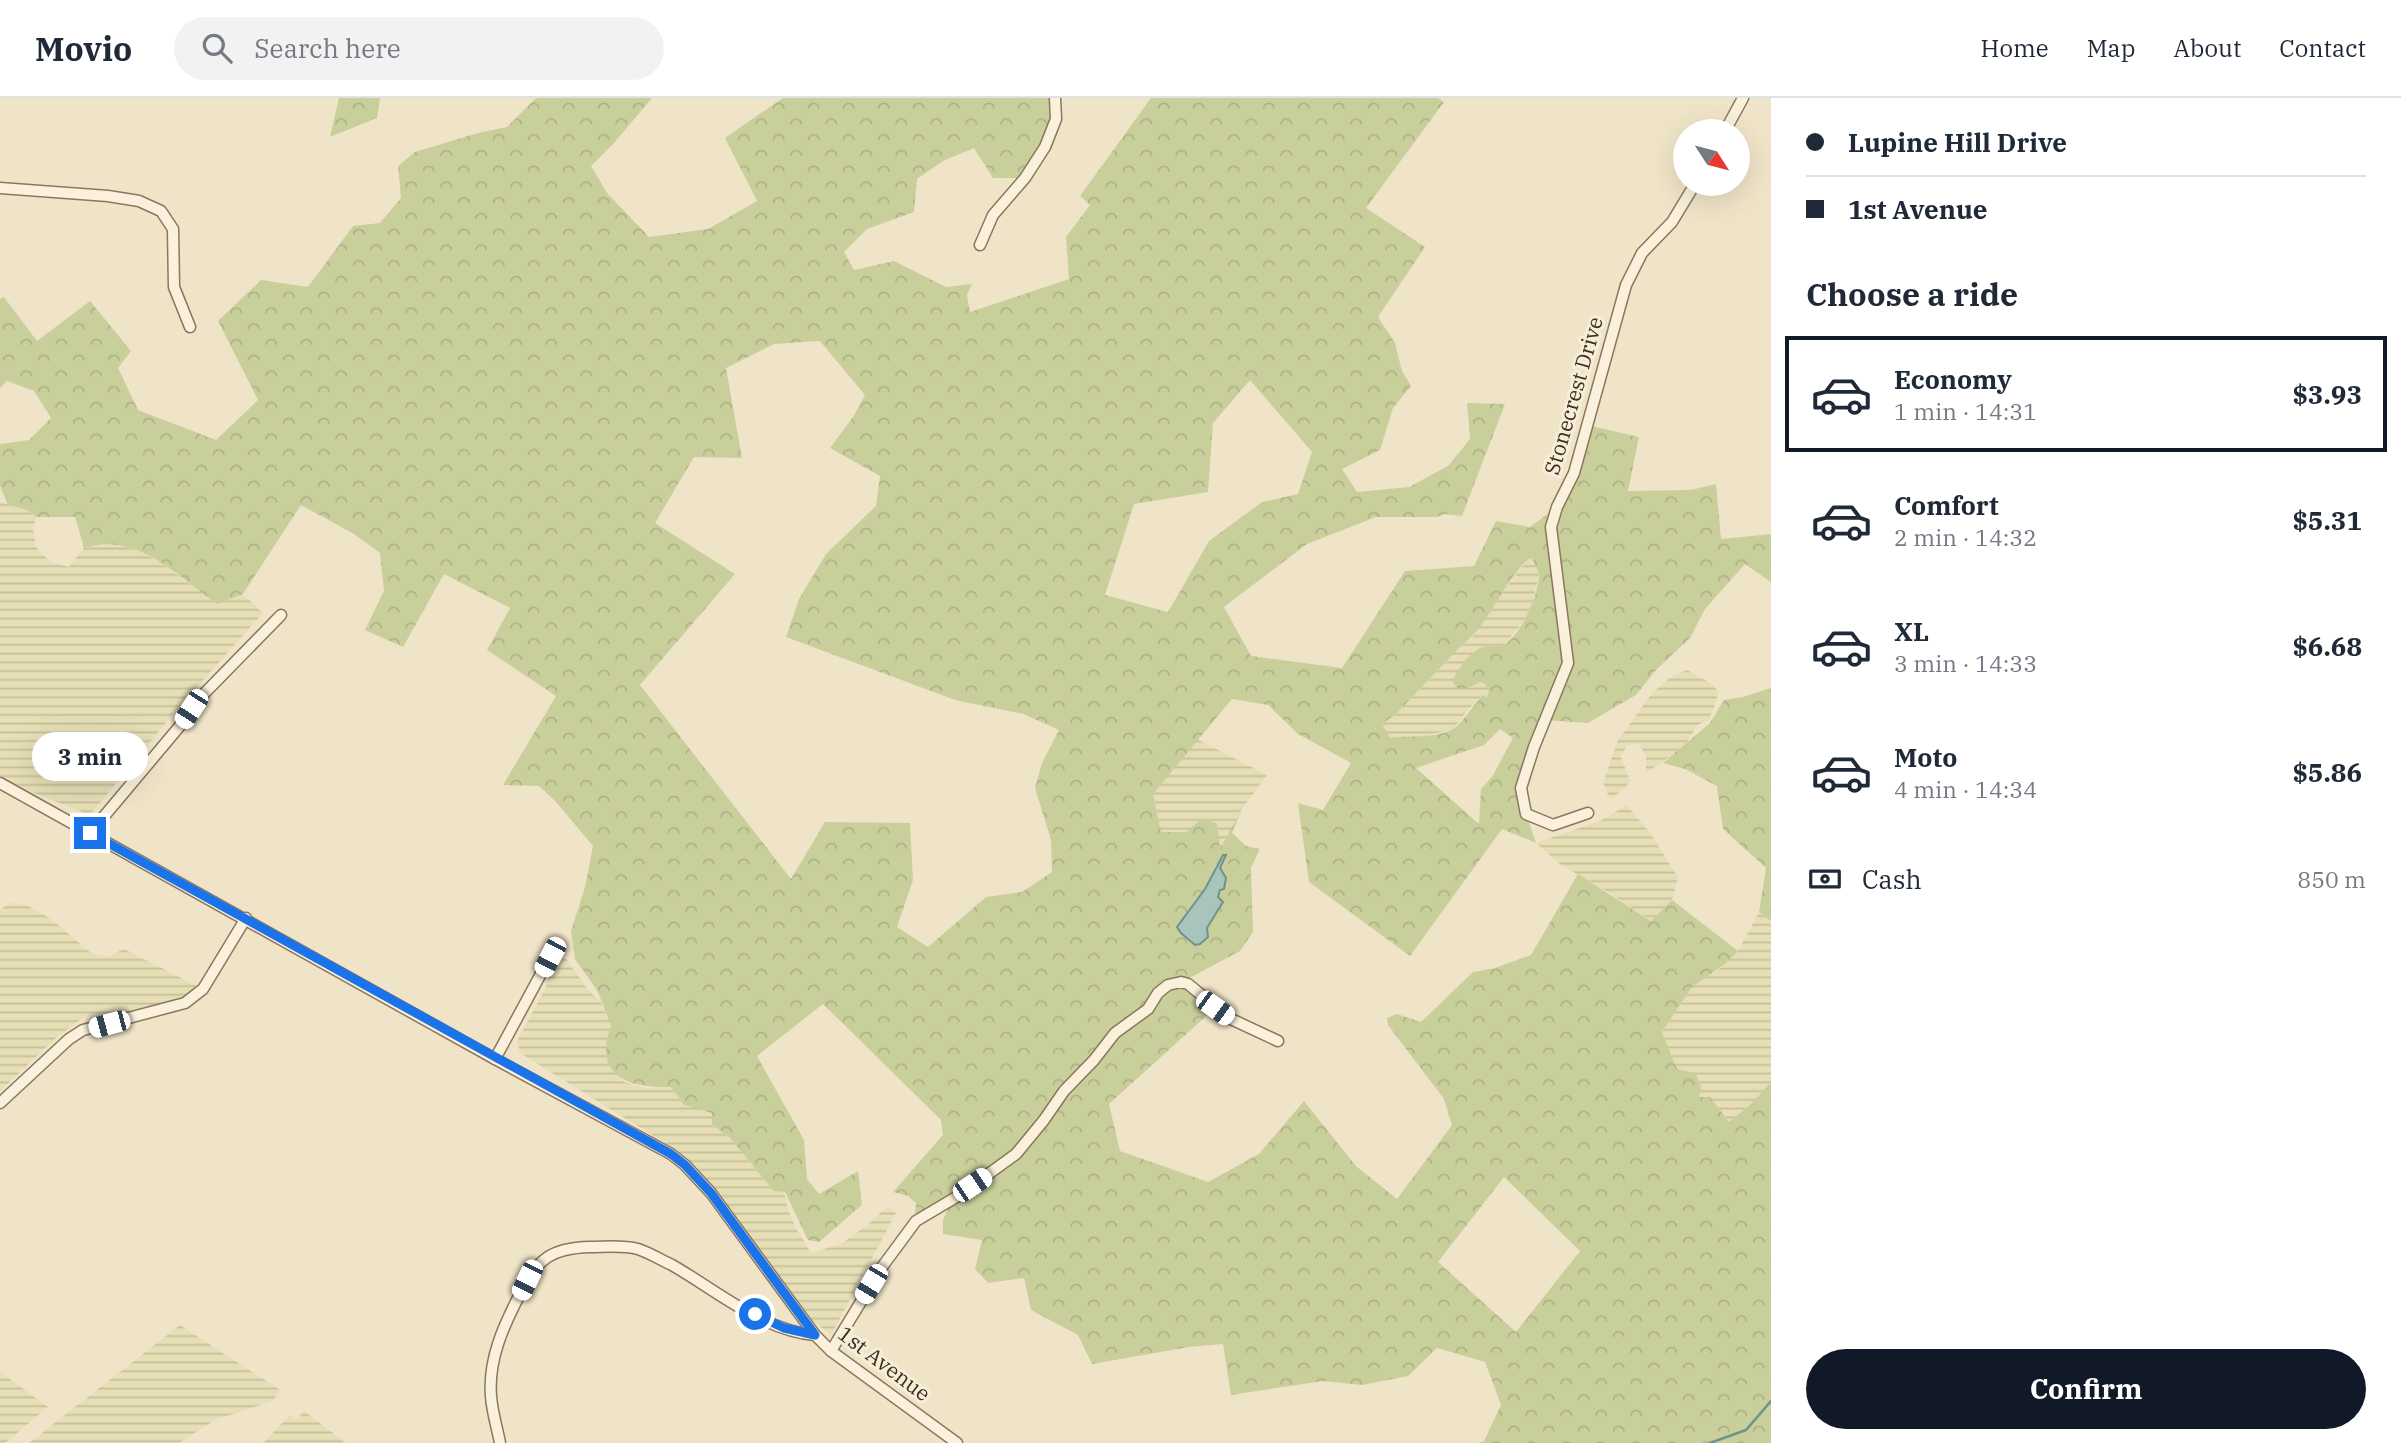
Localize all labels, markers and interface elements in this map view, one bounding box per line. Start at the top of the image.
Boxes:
search box [174,17,664,80]
text: Movio [35,27,132,70]
icon: search [198,29,236,67]
text: Search here [254,31,401,65]
text: Home [1981,32,2049,64]
text: Map [2087,32,2135,64]
text: About [2173,32,2241,64]
text: Contact [2279,32,2366,64]
north arrow [1673,119,1750,196]
map controls [1673,119,1750,196]
text: Lupine Hill Drive [1848,125,2067,159]
text: 1st Avenue [1848,192,1988,226]
text: Choose a ride [1806,273,2018,315]
street label: Stonecrest Drive [1537,313,1609,478]
text: Economy [1894,362,2012,396]
icon: car [1810,363,1873,426]
text: $3.93 [2292,377,2362,411]
text: 1 min · 14:31 [1894,396,2037,426]
text: Comfort [1894,488,1999,522]
icon: car [1810,489,1873,552]
text: $5.31 [2292,503,2362,537]
text: 2 min · 14:32 [1894,522,2037,552]
text: XL [1894,614,1929,648]
icon: car [1810,615,1873,678]
text: $6.68 [2292,629,2362,663]
text: 3 min · 14:33 [1894,648,2037,678]
car [171,686,212,732]
callout: 3 min [32,732,148,780]
text: Moto [1894,740,1957,774]
text: 3 min [58,741,122,771]
icon: car [1810,741,1873,804]
text: $5.86 [2292,755,2362,789]
text: 4 min · 14:34 [1894,774,2037,804]
route end [74,817,106,849]
icon: cash [1806,860,1844,898]
text: Cash [1862,862,1922,896]
text: 850 m [2297,864,2366,894]
car [531,934,570,980]
car [1192,987,1239,1029]
car [86,1008,133,1040]
car [949,1165,996,1205]
car [509,1257,546,1303]
car [852,1261,891,1307]
route start [739,1298,771,1330]
street label: 1st Avenue [833,1319,936,1407]
button: Confirm [1806,1349,2366,1429]

